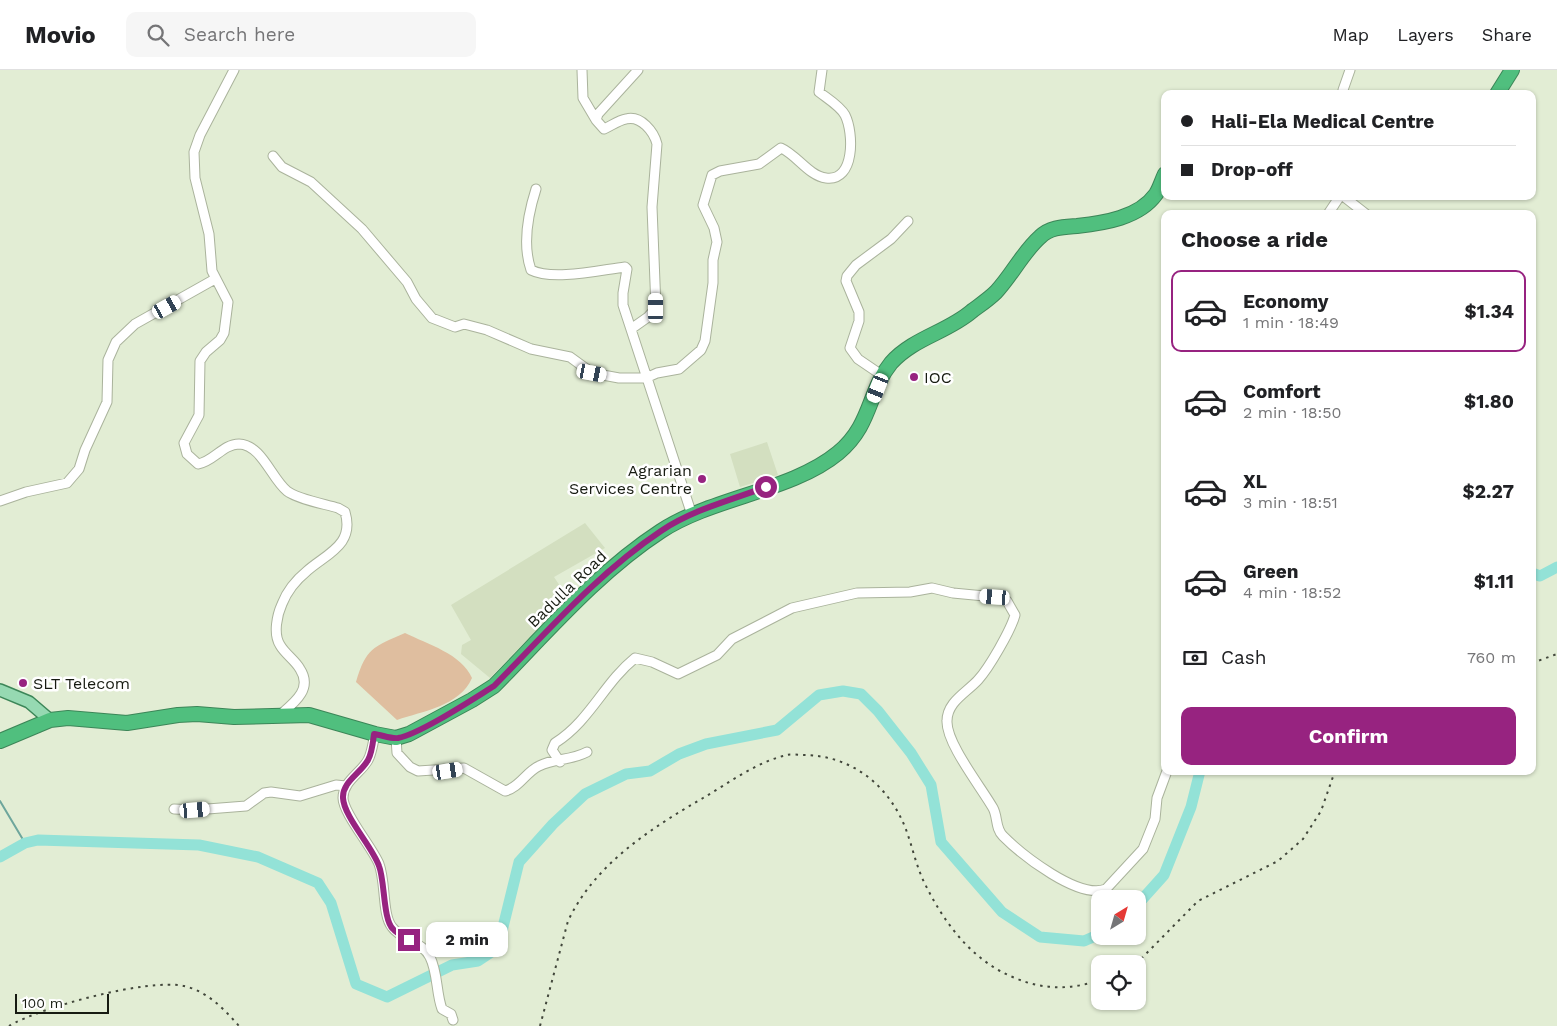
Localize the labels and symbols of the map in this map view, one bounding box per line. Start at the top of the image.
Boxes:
car [150,293,183,321]
car [648,293,663,323]
car [575,363,608,383]
place label: IOC [924,368,952,387]
car [865,371,890,405]
marker: IOC [908,371,920,383]
place label: Agrarian Services Centre [569,461,692,498]
marker: Agrarian Services Centre [696,473,708,485]
route start [755,476,777,498]
street label: Badulla Road [524,547,610,631]
car [979,588,1010,606]
place label: SLT Telecom [33,674,130,693]
marker: SLT Telecom [17,677,29,689]
car [432,761,463,781]
car [179,801,210,819]
north arrow [1091,890,1146,945]
callout: 2 min [426,922,509,958]
route end [398,929,420,951]
scale bar [15,991,109,1014]

